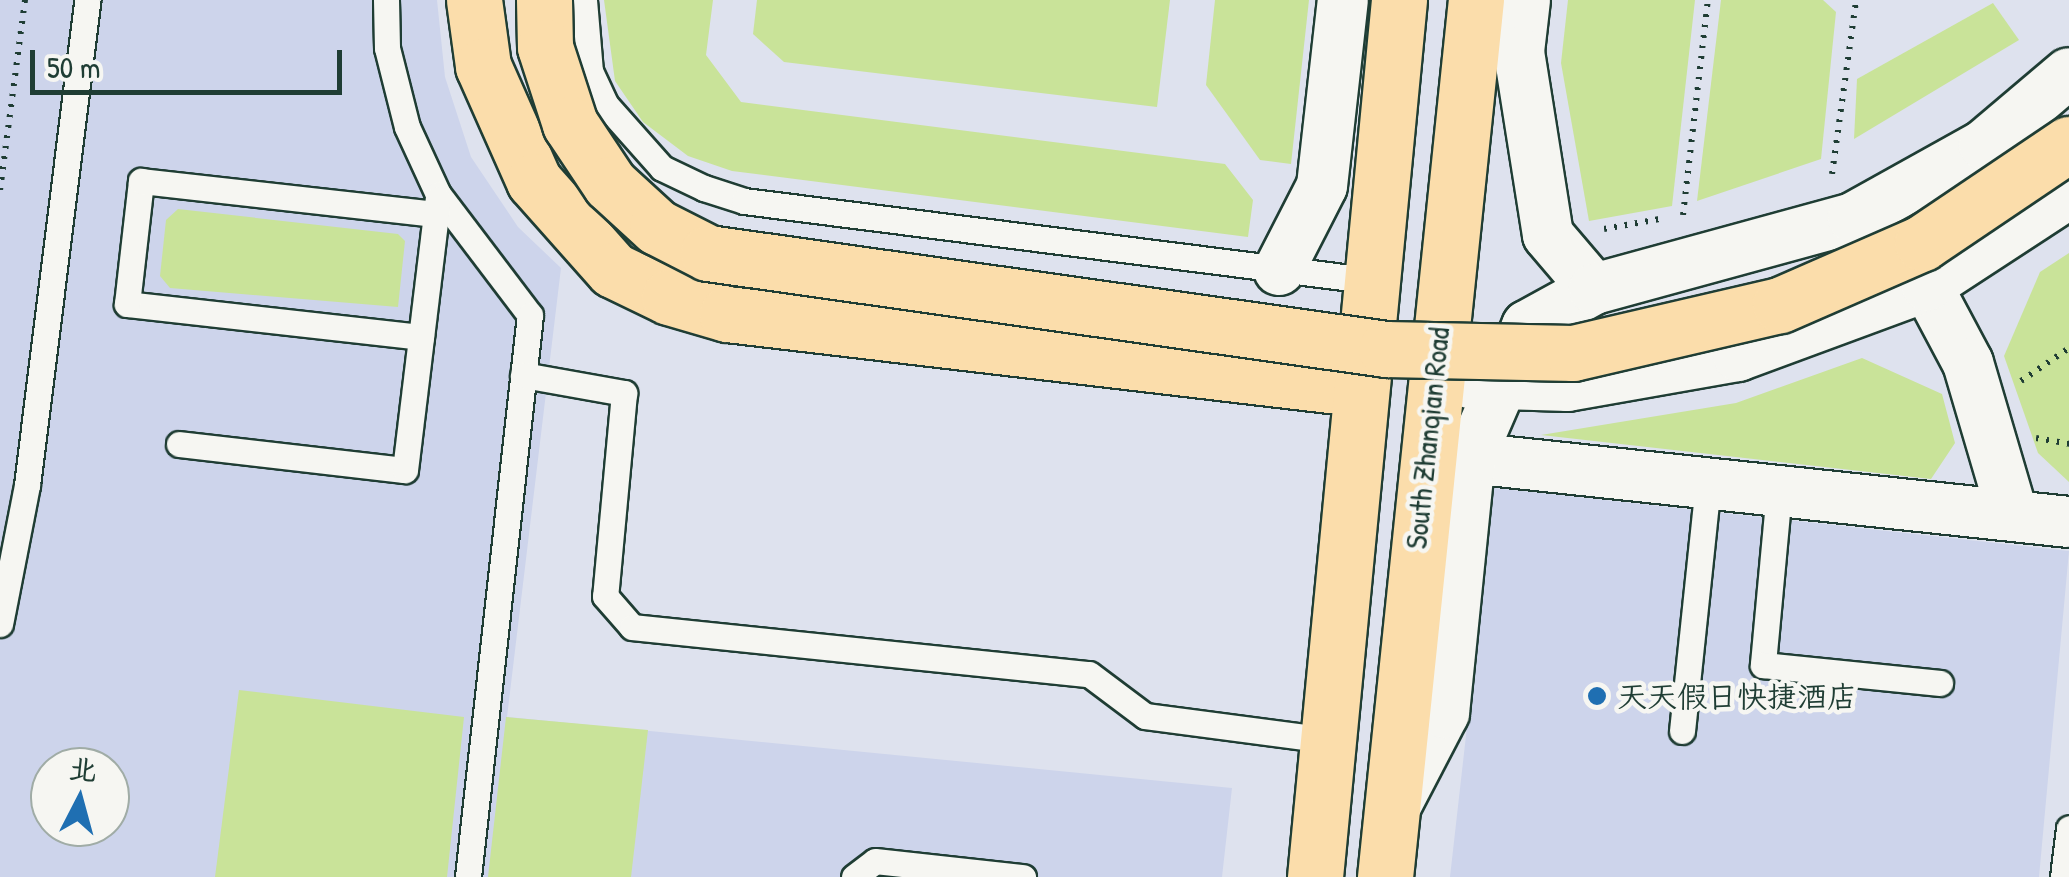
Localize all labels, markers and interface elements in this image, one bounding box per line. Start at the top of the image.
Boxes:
scale bar [35,30,348,92]
text: 50 m [47,47,100,87]
street label: South Zhanqian Road [1397,325,1457,551]
place label: 天天假日快捷酒店 [1617,678,1857,714]
marker: 天天假日快捷酒店 [1586,685,1608,707]
north arrow [30,747,130,847]
text: 北 [67,749,99,790]

